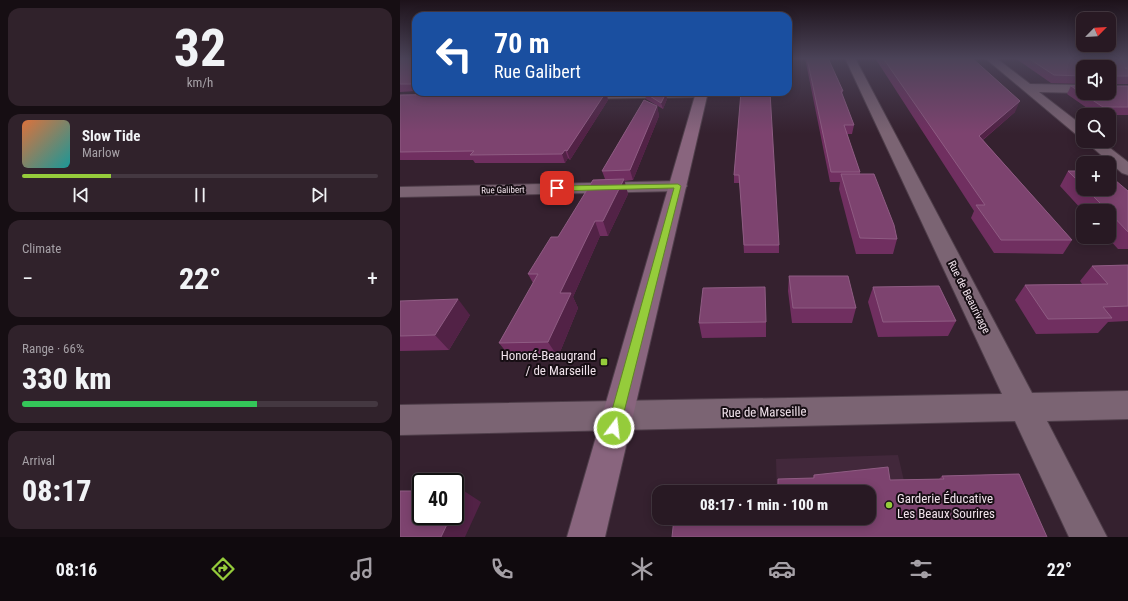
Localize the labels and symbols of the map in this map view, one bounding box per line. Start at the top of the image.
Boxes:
north arrow [1076,12,1116,52]
pin [540,171,574,205]
street label: Rue Galibert [481,185,525,195]
street label: Rue de Beaurivage [945,258,993,336]
place label: Honoré-Beaugrand / de Marseille [501,348,596,378]
marker: Honoré-Beaugrand / de Marseille [599,357,609,367]
street label: Rue de Marseille [721,404,807,420]
position arrow [593,407,635,449]
speed limit sign: 40 [412,473,464,525]
place label: Garderie Éducative Les Beaux Sourires [897,491,995,521]
marker: Garderie Éducative Les Beaux Sourires [884,500,894,510]

